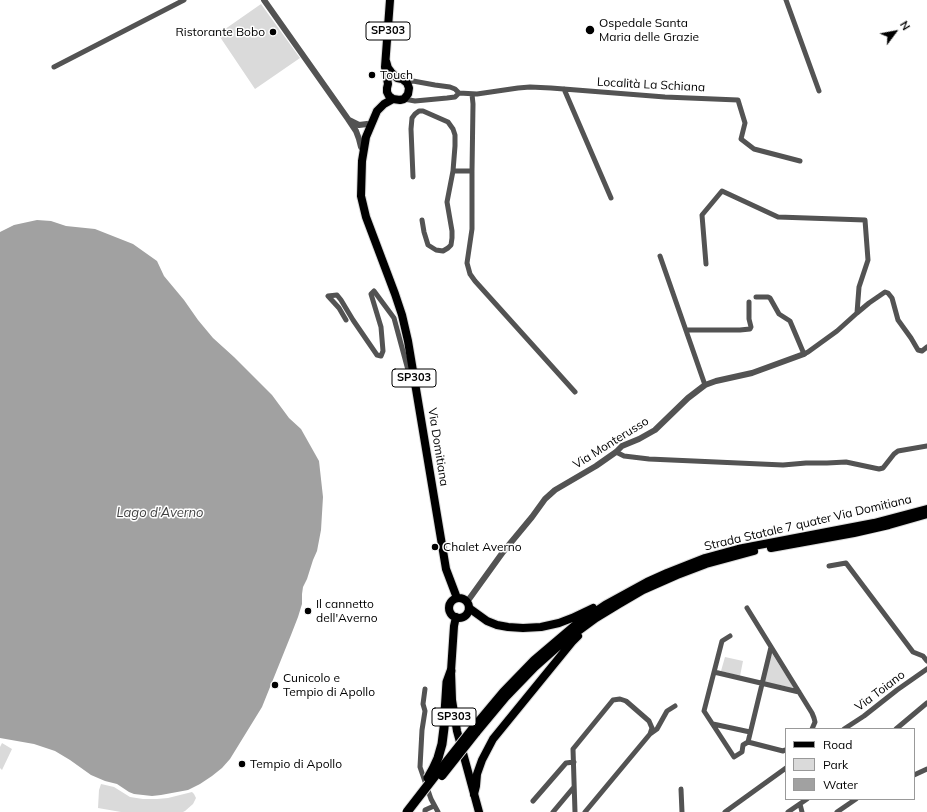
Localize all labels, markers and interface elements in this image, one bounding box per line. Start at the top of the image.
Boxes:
north arrow [875,12,915,52]
place label: Ospedale Santa Maria delle Grazie [599,16,699,44]
text: N [897,18,913,33]
road number: SP303 [366,22,410,40]
marker: Ospedale Santa Maria delle Grazie [584,24,596,36]
place label: Ristorante Bobo [176,25,265,39]
marker: Ristorante Bobo [268,27,278,37]
place label: Touch [380,68,413,82]
marker: Touch [367,70,377,80]
street label: Località La Schiana [597,75,705,95]
road number: SP303 [392,369,436,387]
street label: Via Domitiana [425,407,451,487]
street label: Via Monterusso [571,414,651,472]
street label: Strada Statale 7 quater Via Domitiana [703,492,913,554]
water label: Lago d'Averno [116,505,204,521]
place label: Chalet Averno [443,540,522,554]
marker: Chalet Averno [430,542,440,552]
place label: Il cannetto dell'Averno [316,597,378,625]
marker: Il cannetto dell'Averno [303,606,313,616]
street label: Via Toiano [852,668,908,714]
place label: Cunicolo e Tempio di Apollo [283,671,375,699]
marker: Cunicolo e Tempio di Apollo [270,680,280,690]
road number: SP303 [432,708,476,726]
legend [785,728,915,800]
text: Road [823,737,852,752]
place label: Tempio di Apollo [250,757,342,771]
text: Park [823,757,848,772]
marker: Tempio di Apollo [237,759,247,769]
text: Water [823,777,858,792]

